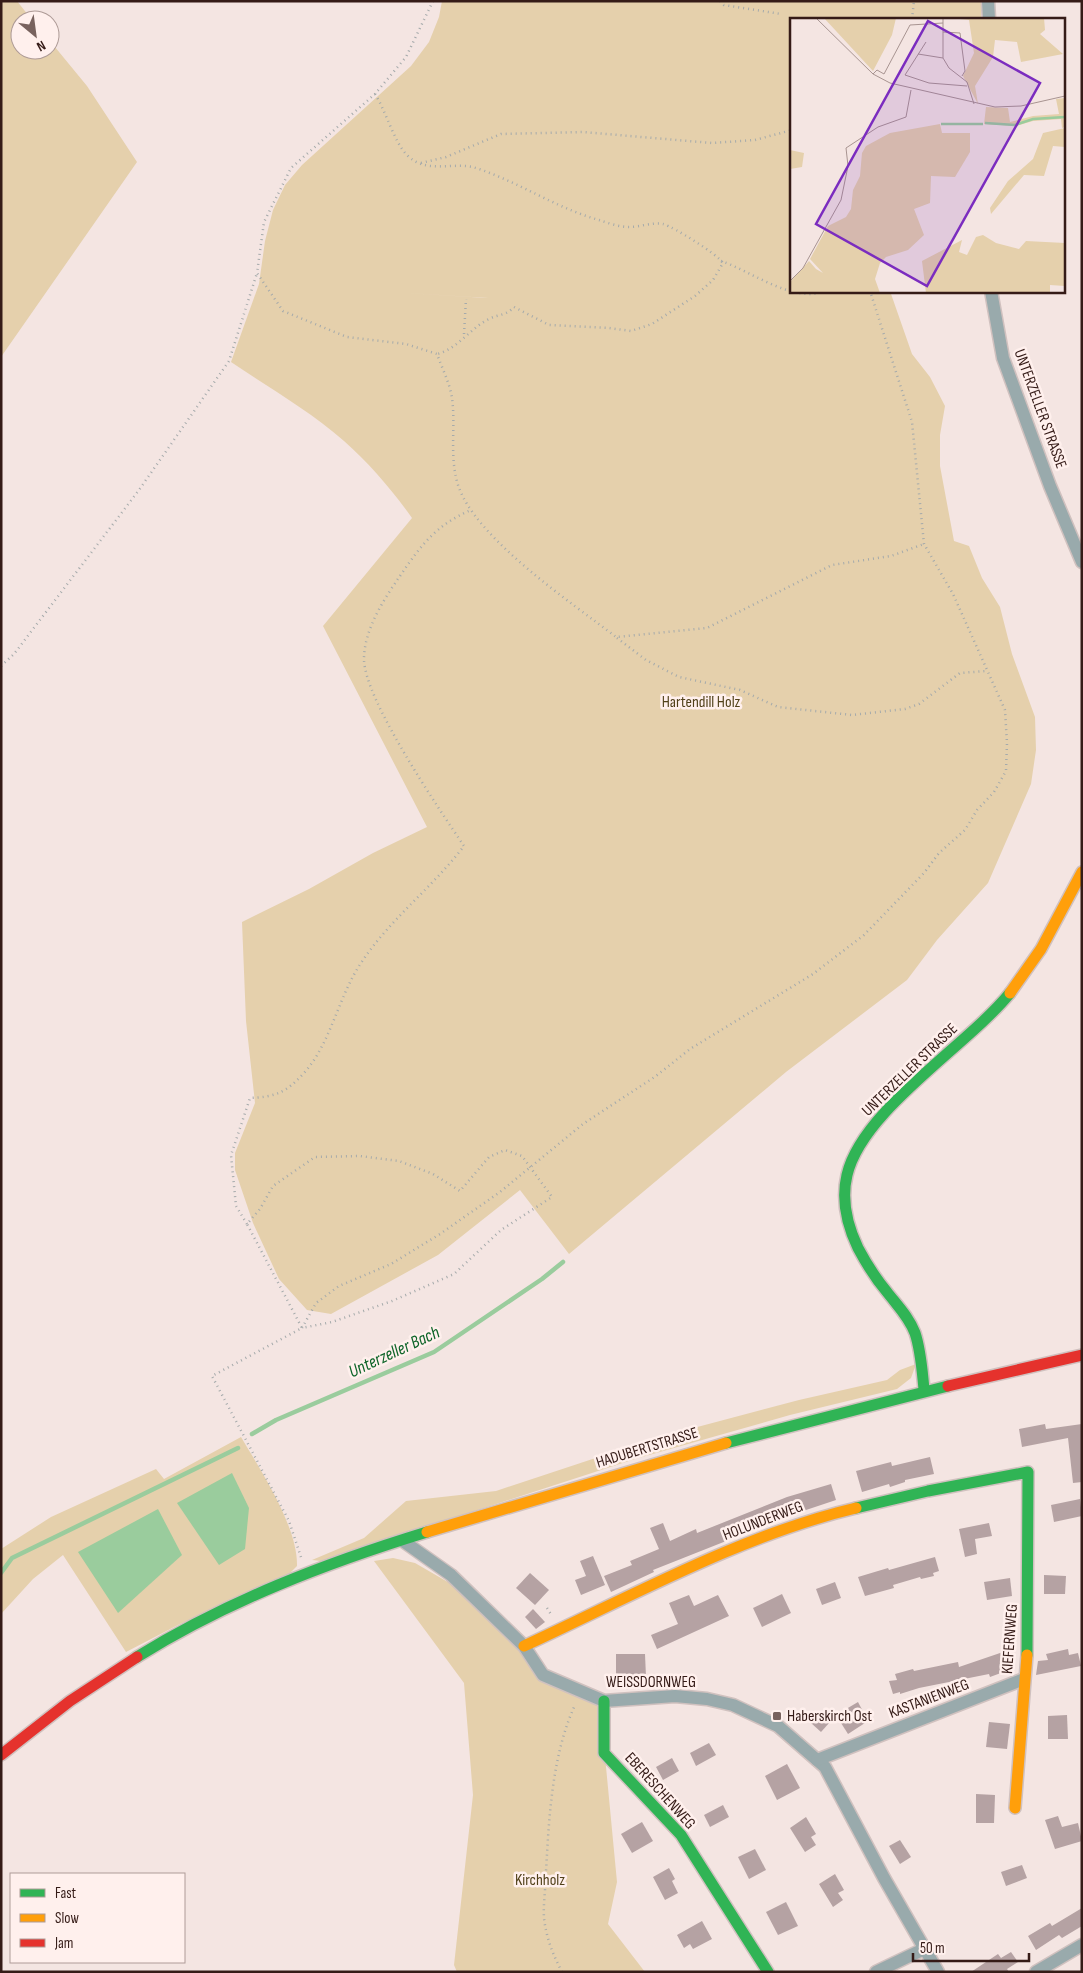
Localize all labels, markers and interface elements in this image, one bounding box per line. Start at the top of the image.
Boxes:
north arrow [10,10,60,60]
inset map [790,18,1066,292]
text: N [34,37,48,55]
street label: UNTERZELLER STRASSE [1010,347,1070,471]
park label: Hartendill Holz [662,693,741,712]
street label: UNTERZELLER STRASSE [858,1020,962,1120]
water label: Unterzeller Bach [345,1322,443,1382]
street label: HADUBERTSTRASSE [594,1424,700,1472]
street label: HOLUNDERWEG [720,1497,806,1545]
street label: KIEFERNWEG [998,1603,1022,1675]
street label: WEISSDORNWEG [606,1673,696,1692]
street label: KASTANIENWEG [886,1675,972,1723]
place label: Haberskirch Ost [787,1707,872,1726]
marker: Haberskirch Ost [771,1710,783,1722]
street label: EBERESCHENWEG [621,1749,699,1833]
park label: Kirchholz [515,1871,565,1890]
legend [10,1873,185,1963]
text: Fast [55,1884,77,1903]
text: Slow [55,1909,79,1928]
scale bar [913,1930,1029,1962]
text: Jam [54,1934,73,1953]
text: 50 m [920,1939,945,1958]

